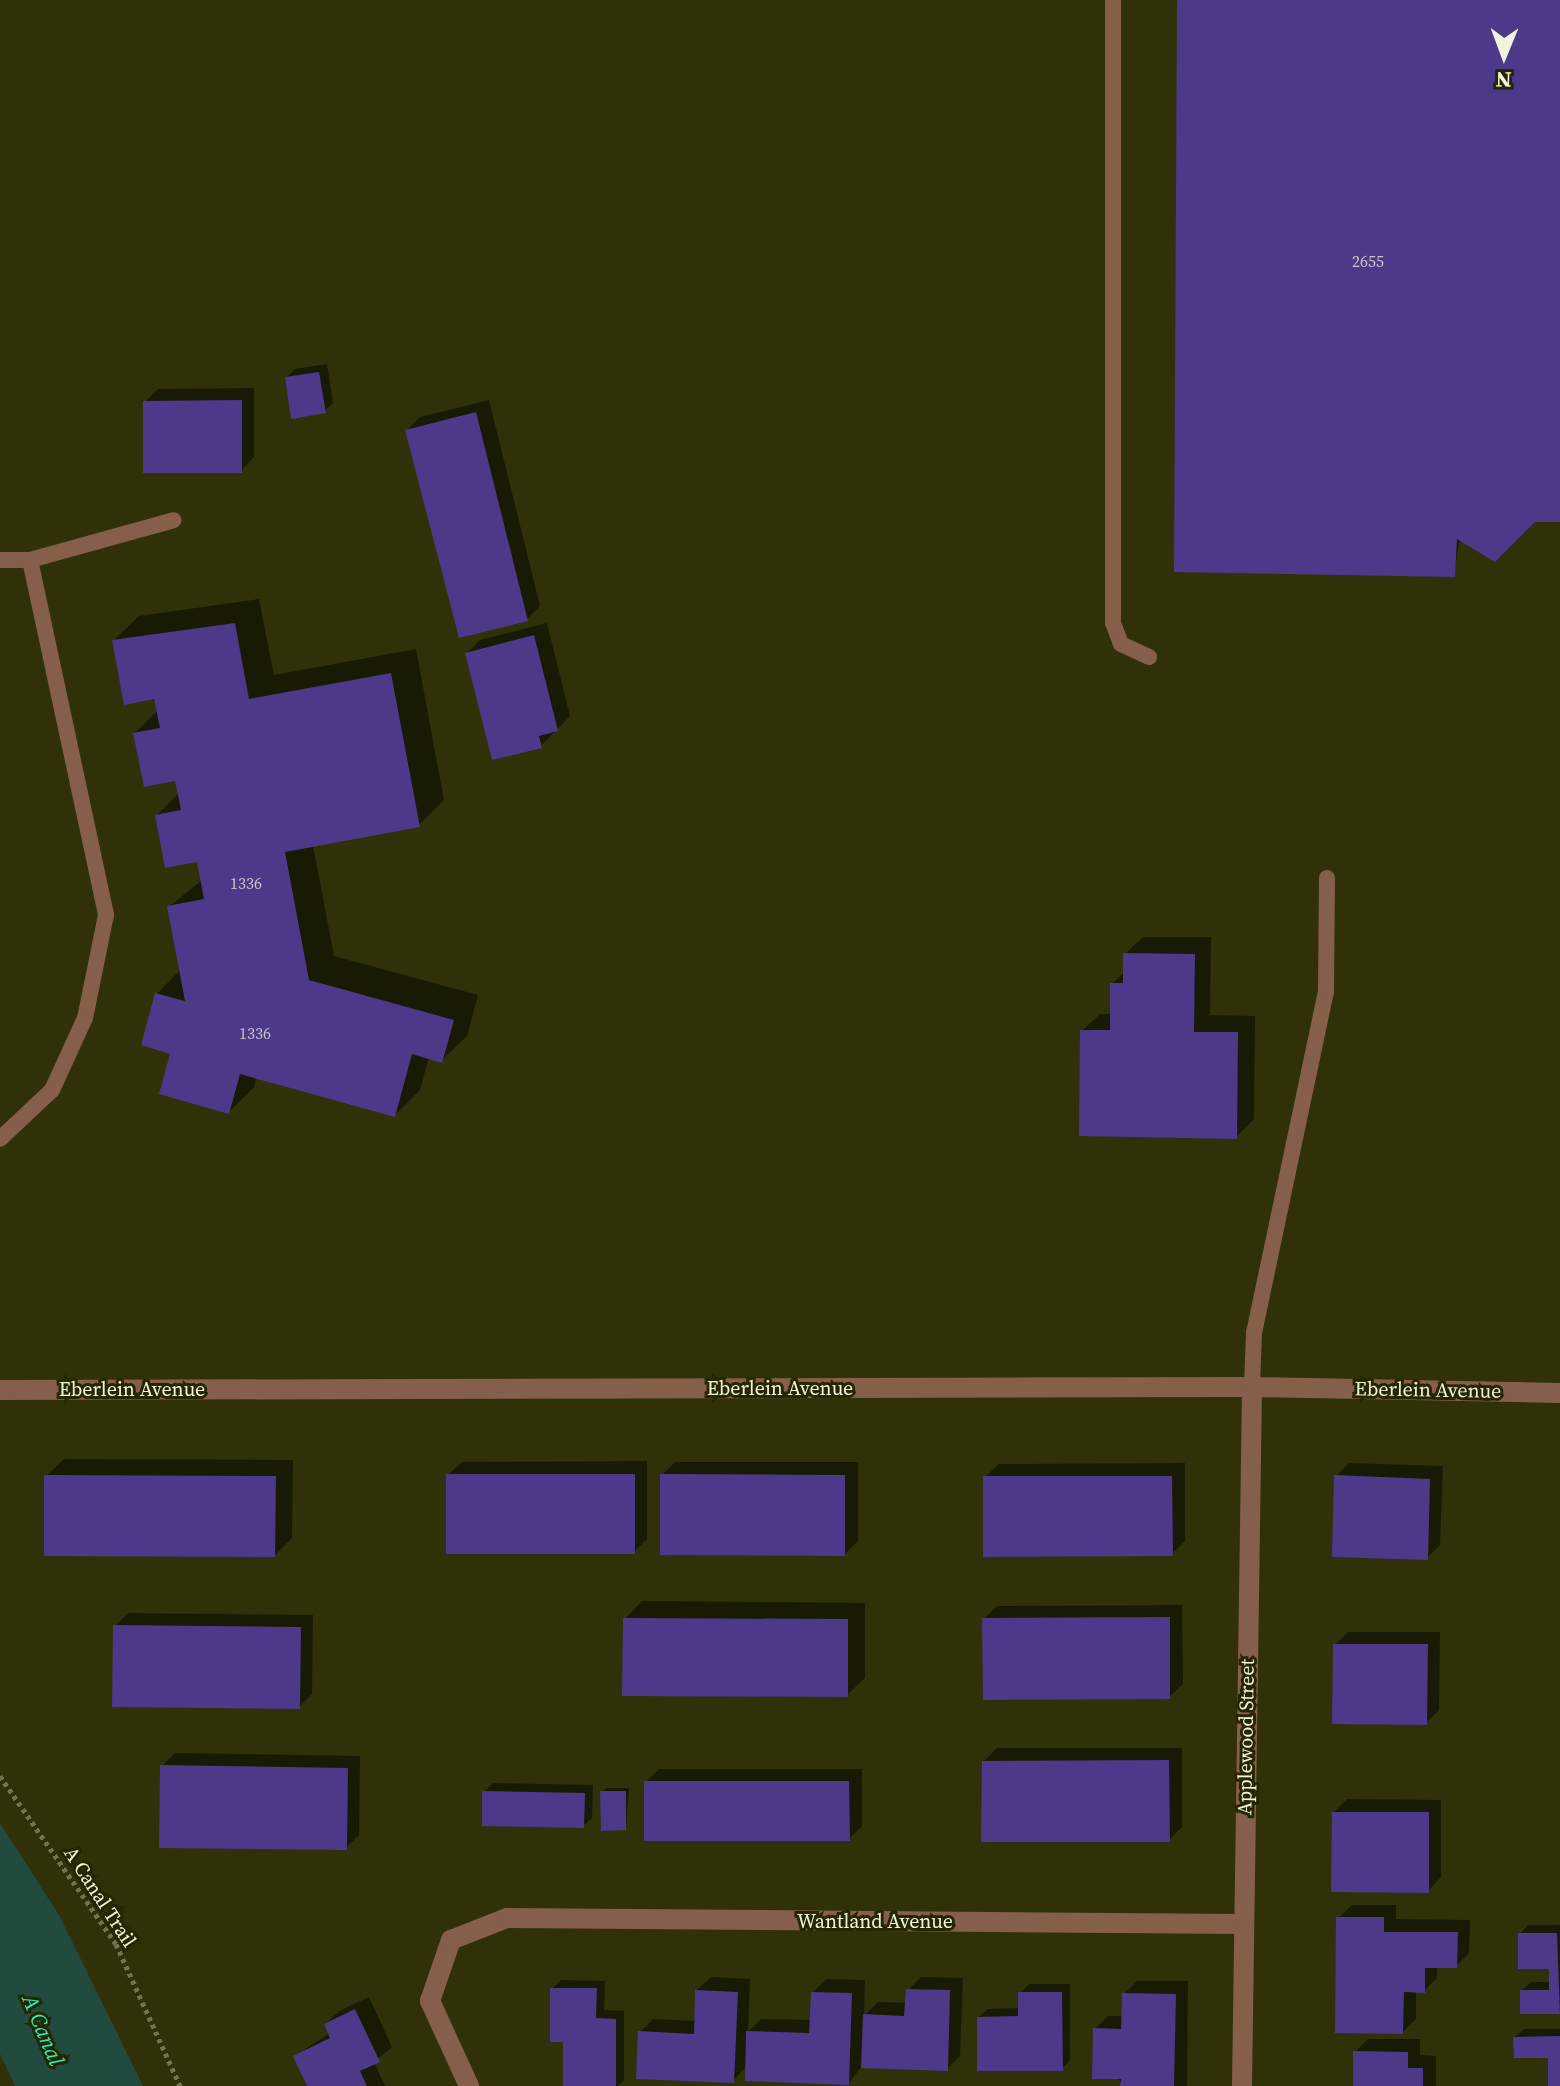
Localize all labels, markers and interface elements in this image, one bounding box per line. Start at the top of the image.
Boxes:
north arrow [1464,16,1544,96]
text: N [1495,65,1512,95]
house number: 2655 [1352,251,1384,271]
house number: 1336 [230,873,262,893]
house number: 1336 [239,1023,271,1043]
street label: Eberlein Avenue [707,1376,853,1400]
street label: Eberlein Avenue [59,1377,205,1401]
street label: Eberlein Avenue [1355,1377,1501,1403]
street label: Applewood Street [1233,1659,1259,1815]
street label: A Canal Trail [59,1842,141,1952]
street label: Wantland Avenue [797,1909,953,1933]
water label: A Canal [16,1991,70,2069]

